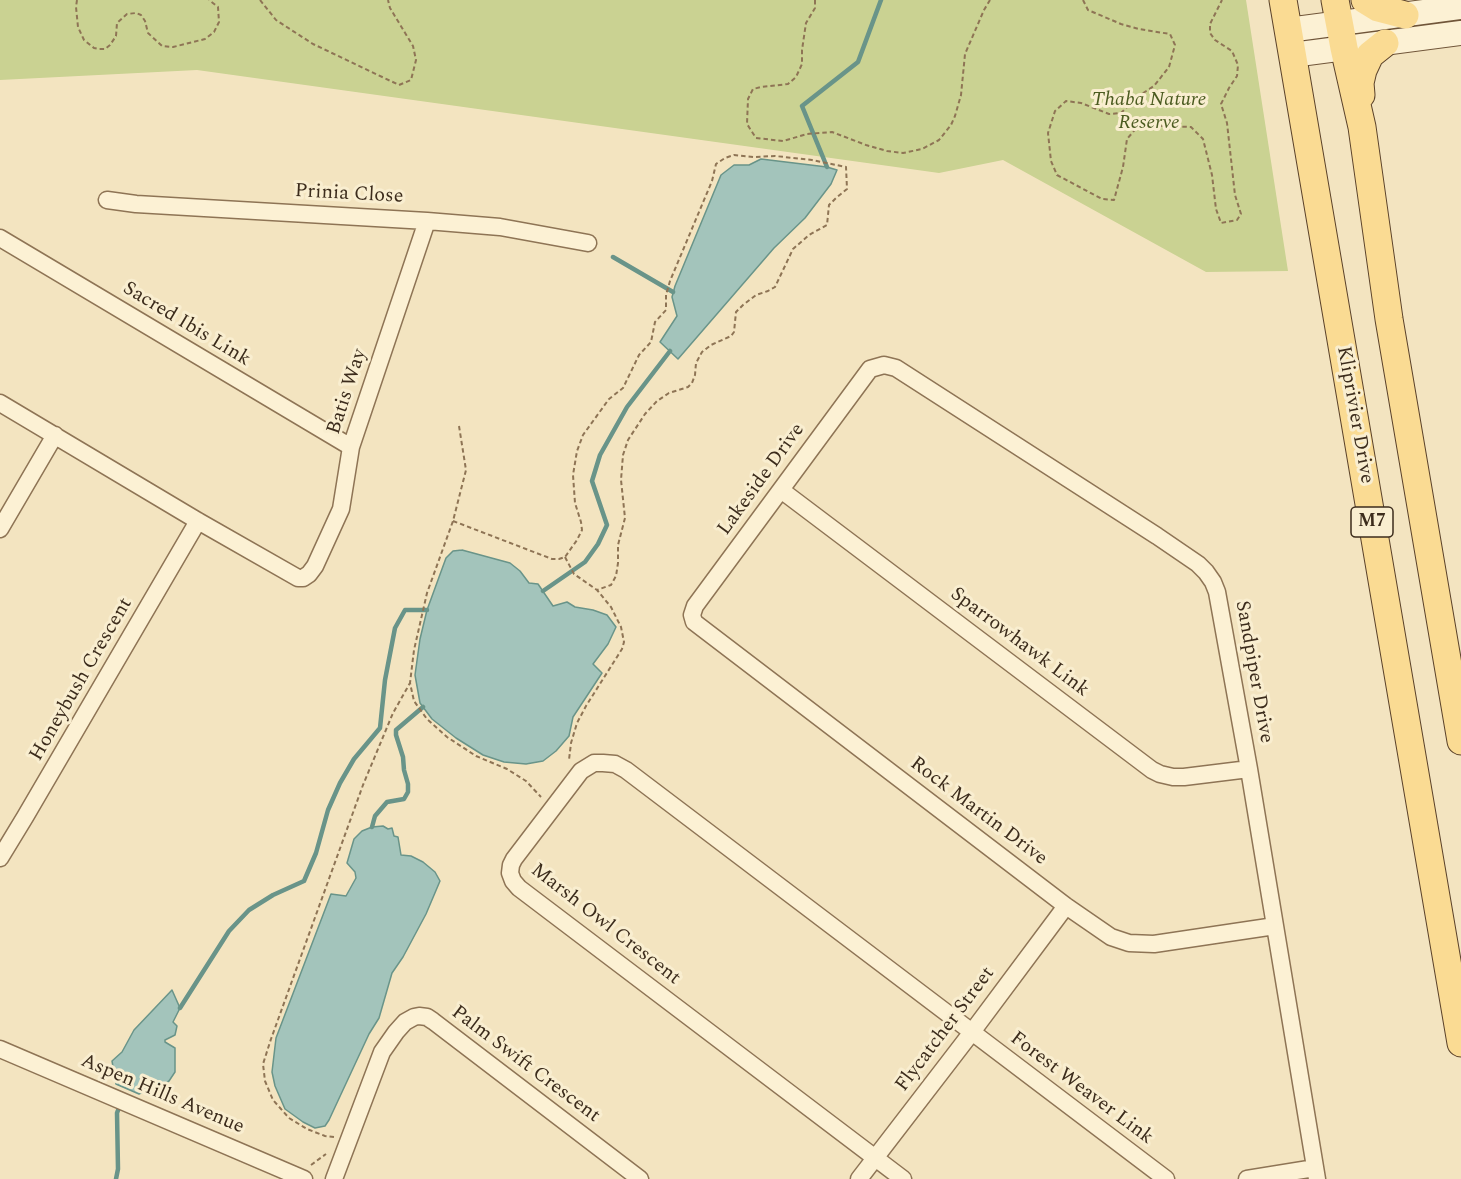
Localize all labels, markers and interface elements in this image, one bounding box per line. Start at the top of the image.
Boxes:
park label: Thaba Nature Reserve [1092,89,1206,136]
street label: Prinia Close [294,180,404,210]
street label: Sacred Ibis Link [118,277,254,373]
street label: Kliprivier Drive [1330,344,1378,486]
street label: Batis Way [323,346,373,438]
street label: Lakeside Drive [713,419,811,541]
road number: M7 [1351,507,1393,537]
street label: Sparrowhawk Link [945,583,1093,703]
street label: Honeybush Crescent [26,594,138,766]
street label: Sandpiper Drive [1229,599,1277,745]
street label: Rock Martin Drive [905,753,1051,871]
street label: Marsh Owl Crescent [525,859,685,991]
street label: Flycatcher Street [891,963,1001,1097]
street label: Palm Swift Crescent [446,1001,604,1129]
street label: Forest Weaver Link [1005,1027,1157,1151]
street label: Aspen Hills Avenue [77,1050,247,1140]

